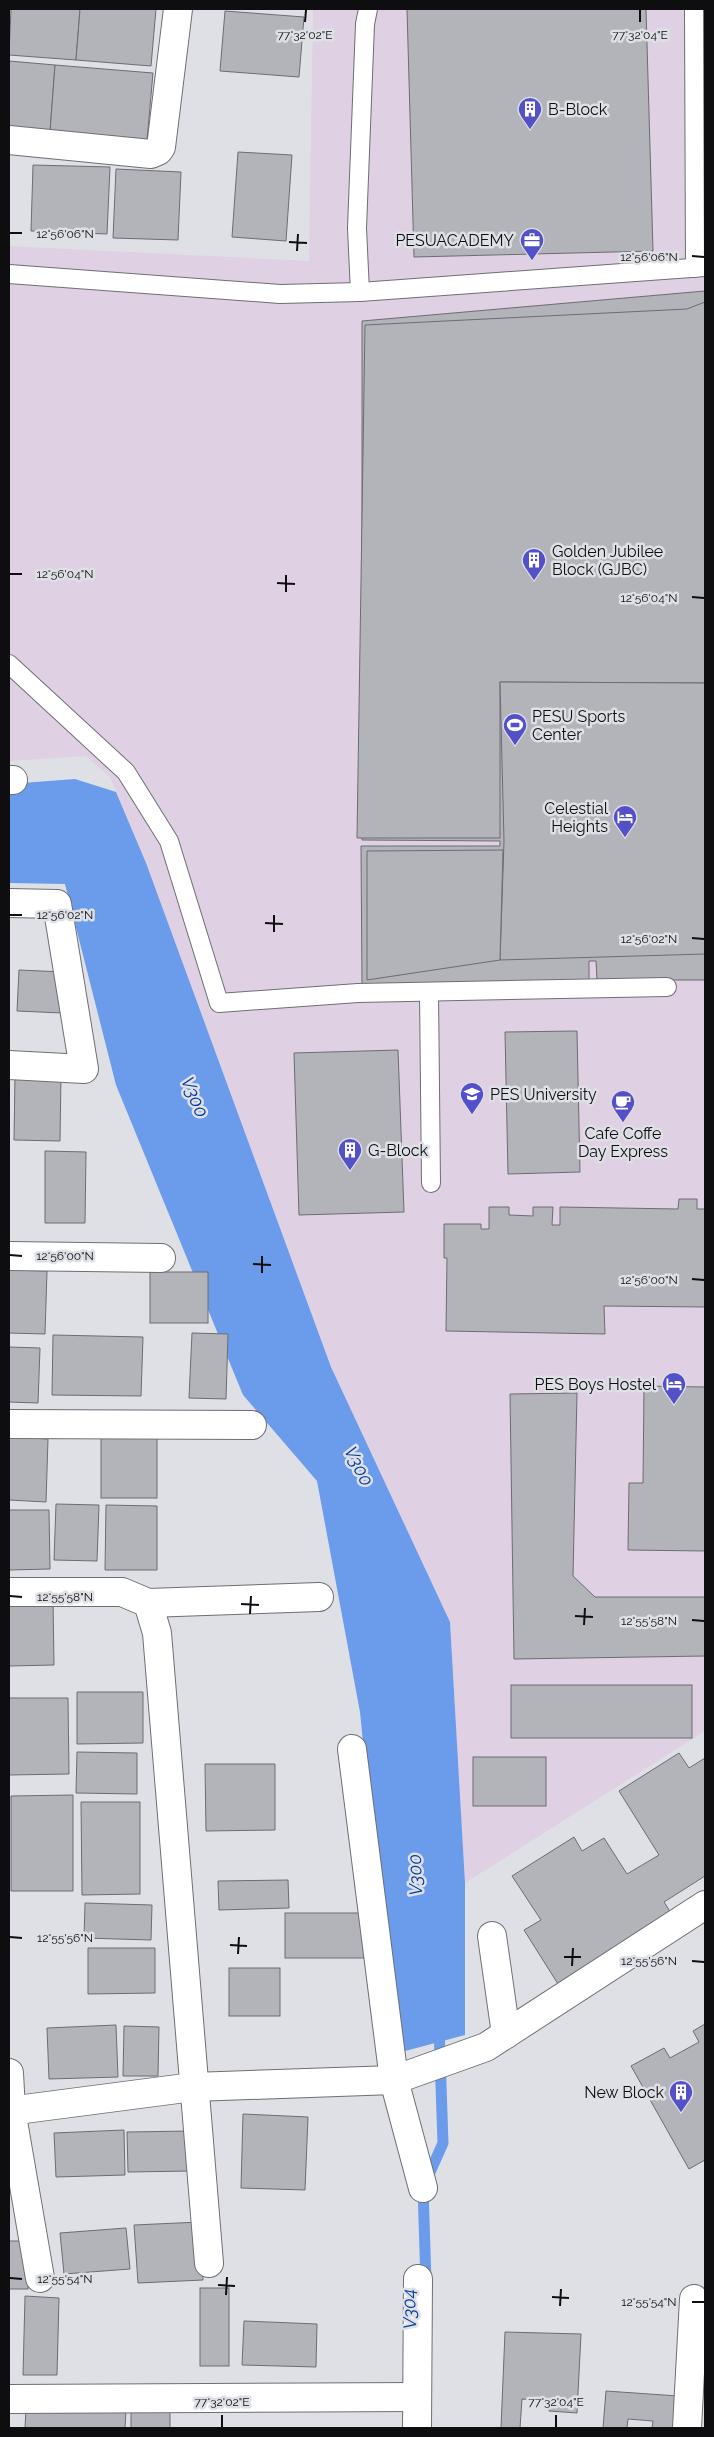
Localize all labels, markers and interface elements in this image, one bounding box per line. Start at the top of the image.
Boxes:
text: 77°32'02"E [277,28,333,42]
text: 77°32'04"E [612,28,668,42]
building icon: B-Block [517,96,543,130]
place label: B-Block [548,100,608,119]
text: 12°56'06"N [36,227,94,241]
office icon: PESUACADEMY [519,227,545,261]
place label: PESUACADEMY [395,231,515,250]
text: 12°56'06"N [620,250,678,264]
place label: Golden Jubilee Block (GJBC) [552,542,663,579]
building icon: Golden Jubilee Block (GJBC) [521,547,547,581]
text: 12°56'04"N [37,567,93,581]
text: 12°56'04"N [621,591,677,605]
place label: PESU Sports Center [532,707,626,744]
sports icon: PESU Sports Center [502,712,528,746]
place label: Celestial Heights [544,799,609,836]
hotel icon: Celestial Heights [612,804,638,838]
text: 12°56'02"N [37,908,93,922]
text: 12°56'02"N [621,932,677,946]
water label: V300 [177,1074,213,1120]
school or university icon: PES University [459,1081,485,1115]
place label: PES University [490,1085,597,1104]
cafe icon: Cafe Coffe Day Express [610,1089,636,1123]
place label: Cafe Coffe Day Express [578,1124,668,1161]
building icon: G-Block [337,1137,363,1171]
place label: G-Block [368,1141,429,1160]
text: 12°56'00"N [36,1249,94,1263]
text: 12°56'00"N [620,1273,678,1287]
hotel icon: PES Boys Hostel [661,1371,687,1405]
place label: PES Boys Hostel [535,1375,657,1394]
water label: V300 [340,1443,378,1489]
text: 12°55'58"N [37,1590,93,1604]
text: 12°55'58"N [621,1614,677,1628]
water label: V300 [404,1854,426,1896]
text: 12°55'56"N [37,1931,93,1945]
text: 12°55'56"N [621,1954,677,1968]
building icon: New Block [668,2079,694,2113]
place label: New Block [584,2083,665,2102]
text: 12°55'54"N [37,2272,93,2286]
water label: V304 [398,2288,420,2330]
text: 12°55'54"N [621,2295,677,2309]
text: 77°32'02"E [194,2395,250,2409]
text: 77°32'04"E [528,2395,584,2409]

